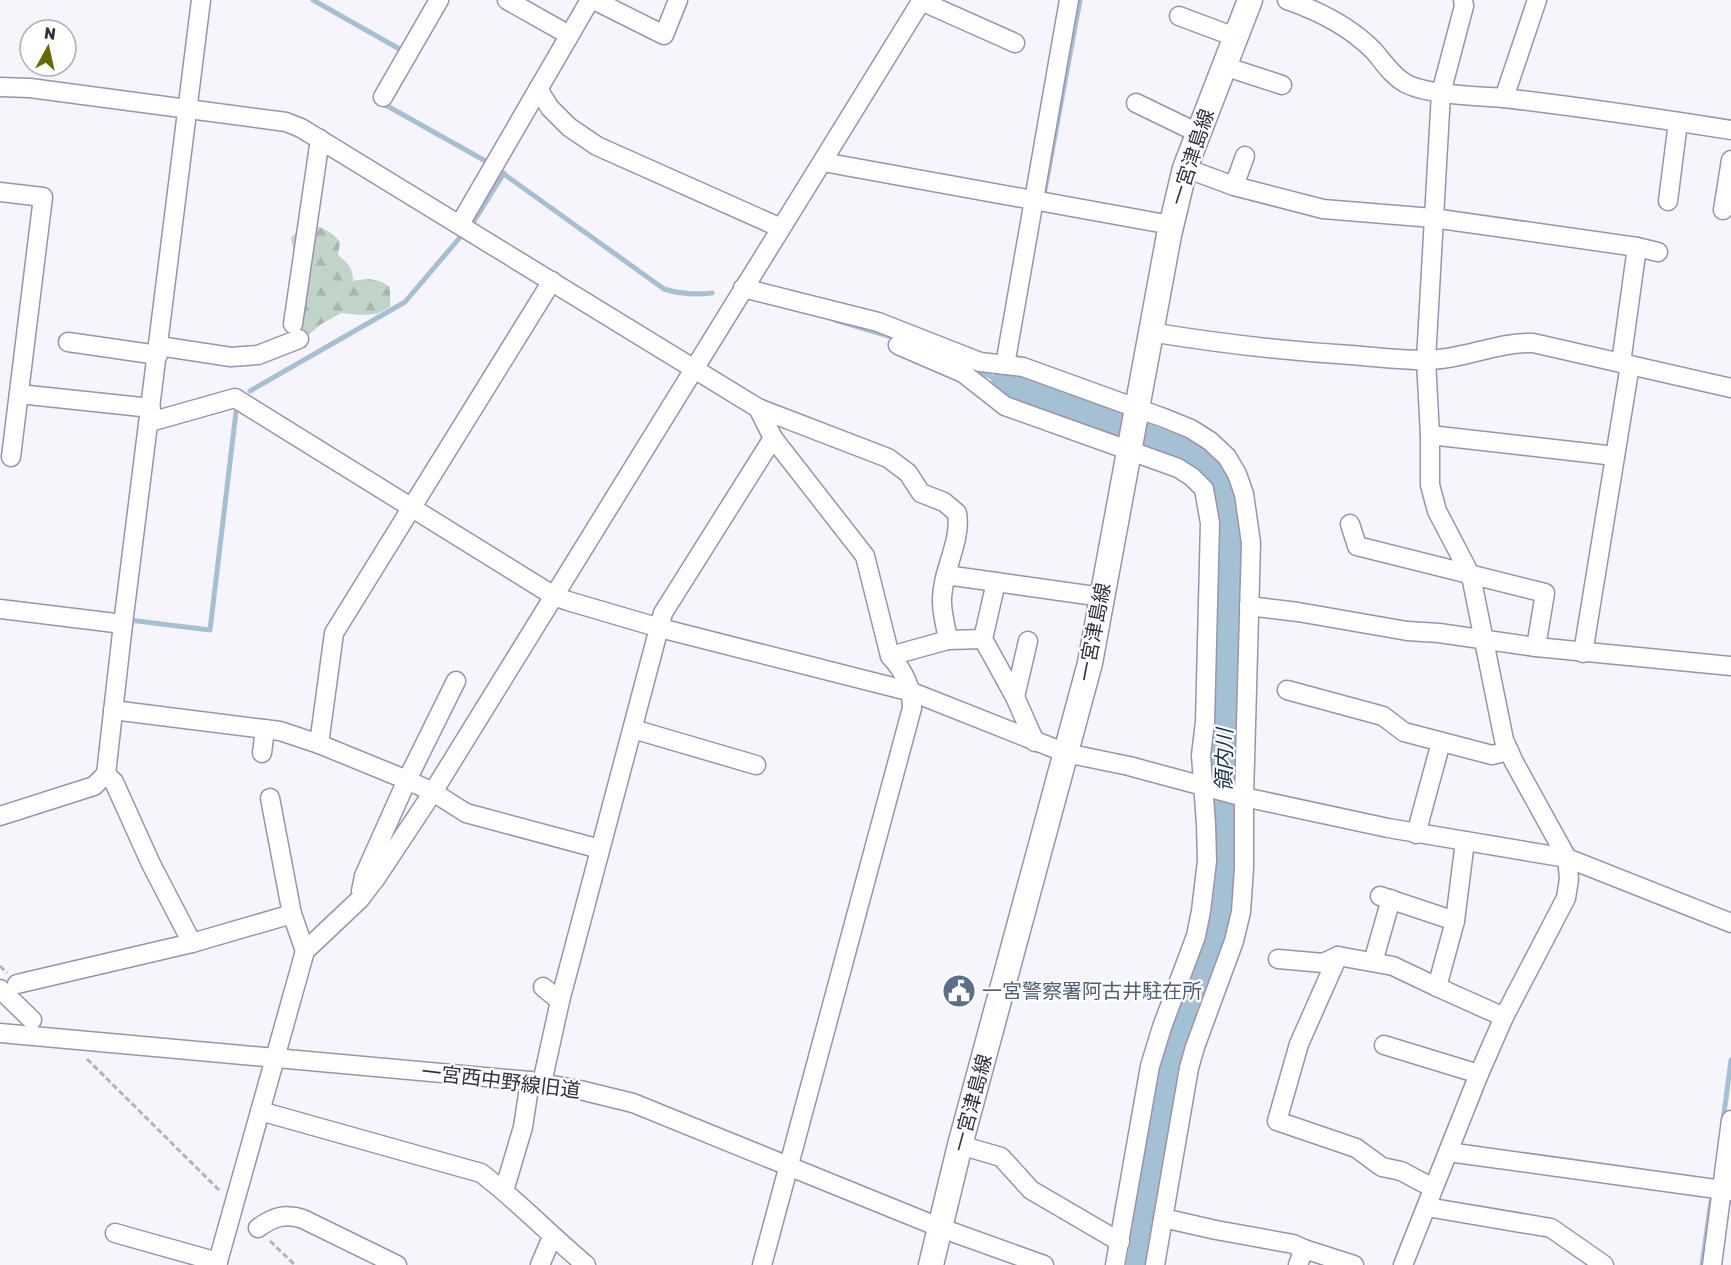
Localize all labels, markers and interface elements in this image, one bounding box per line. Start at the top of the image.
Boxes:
north arrow [18,18,78,78]
text: N [43,23,57,44]
street label: 一宮津島線 [1165,106,1219,208]
street label: 一宮津島線 [1073,581,1115,683]
water label: 領内川 [1211,726,1237,792]
public building icon: 一宮警察署阿古井駐在所 [941,973,977,1009]
place label: 一宮警察署阿古井駐在所 [982,979,1202,1003]
street label: 一宮津島線 [947,1052,997,1154]
street label: 一宮西中野線旧道 [420,1059,582,1103]

